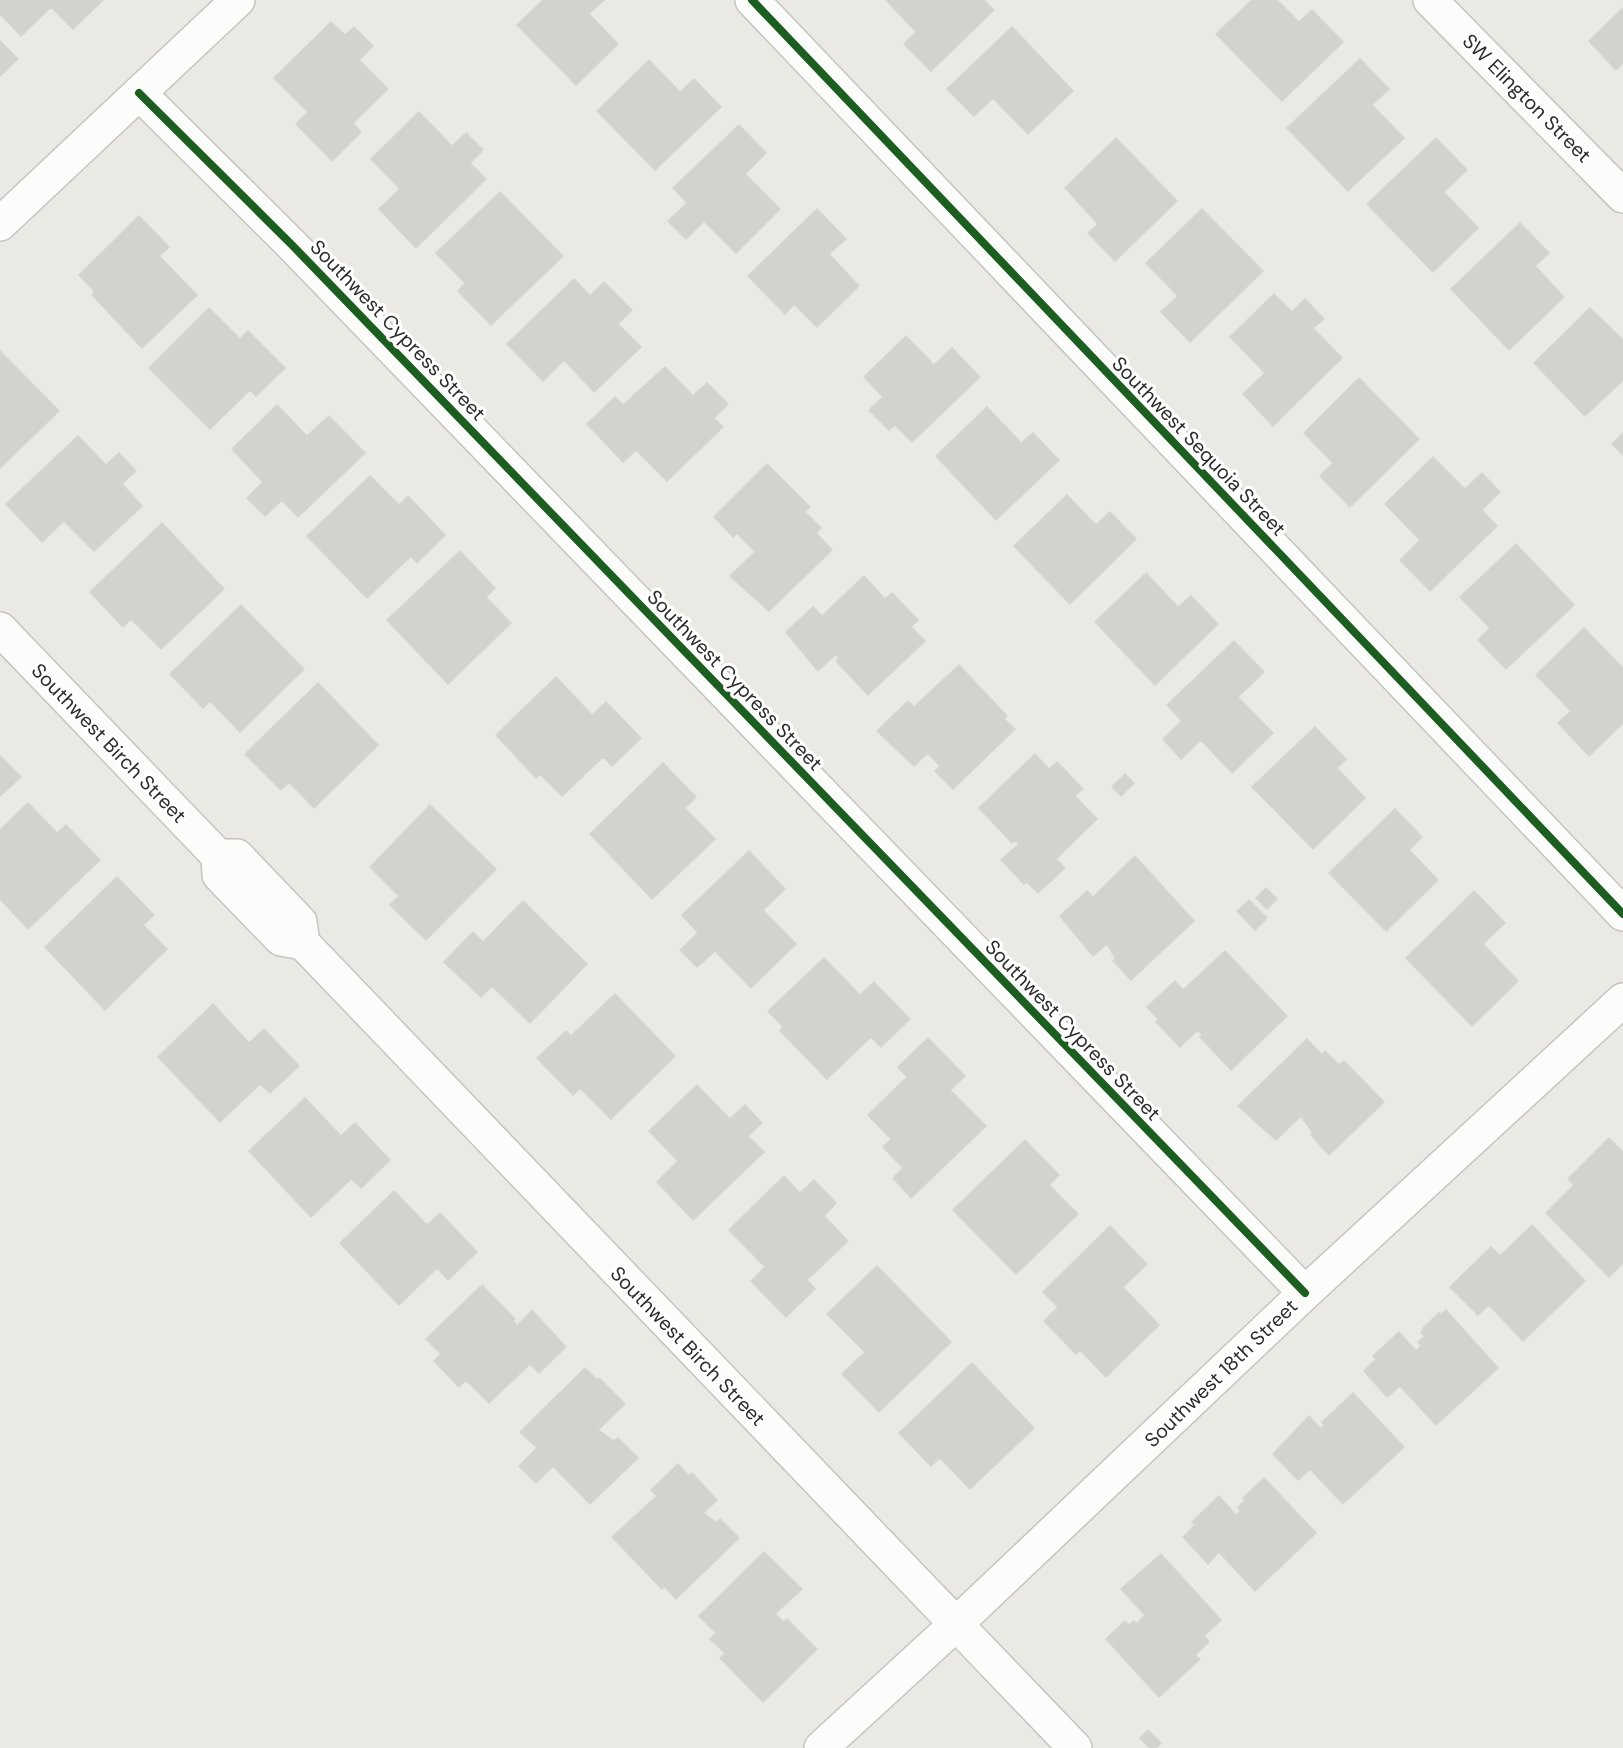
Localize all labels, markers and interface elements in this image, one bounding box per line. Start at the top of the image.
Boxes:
street label: SW Elington Street [1457,28,1597,168]
street label: Southwest Cypress Street [305,234,491,426]
street label: Southwest Sequoia Street [1106,351,1292,541]
street label: Southwest Cypress Street [642,584,828,776]
street label: Southwest Birch Street [26,658,192,828]
street label: Southwest Cypress Street [980,934,1166,1126]
street label: Southwest Birch Street [605,1261,771,1431]
street label: Southwest 18th Street [1139,1293,1303,1453]

